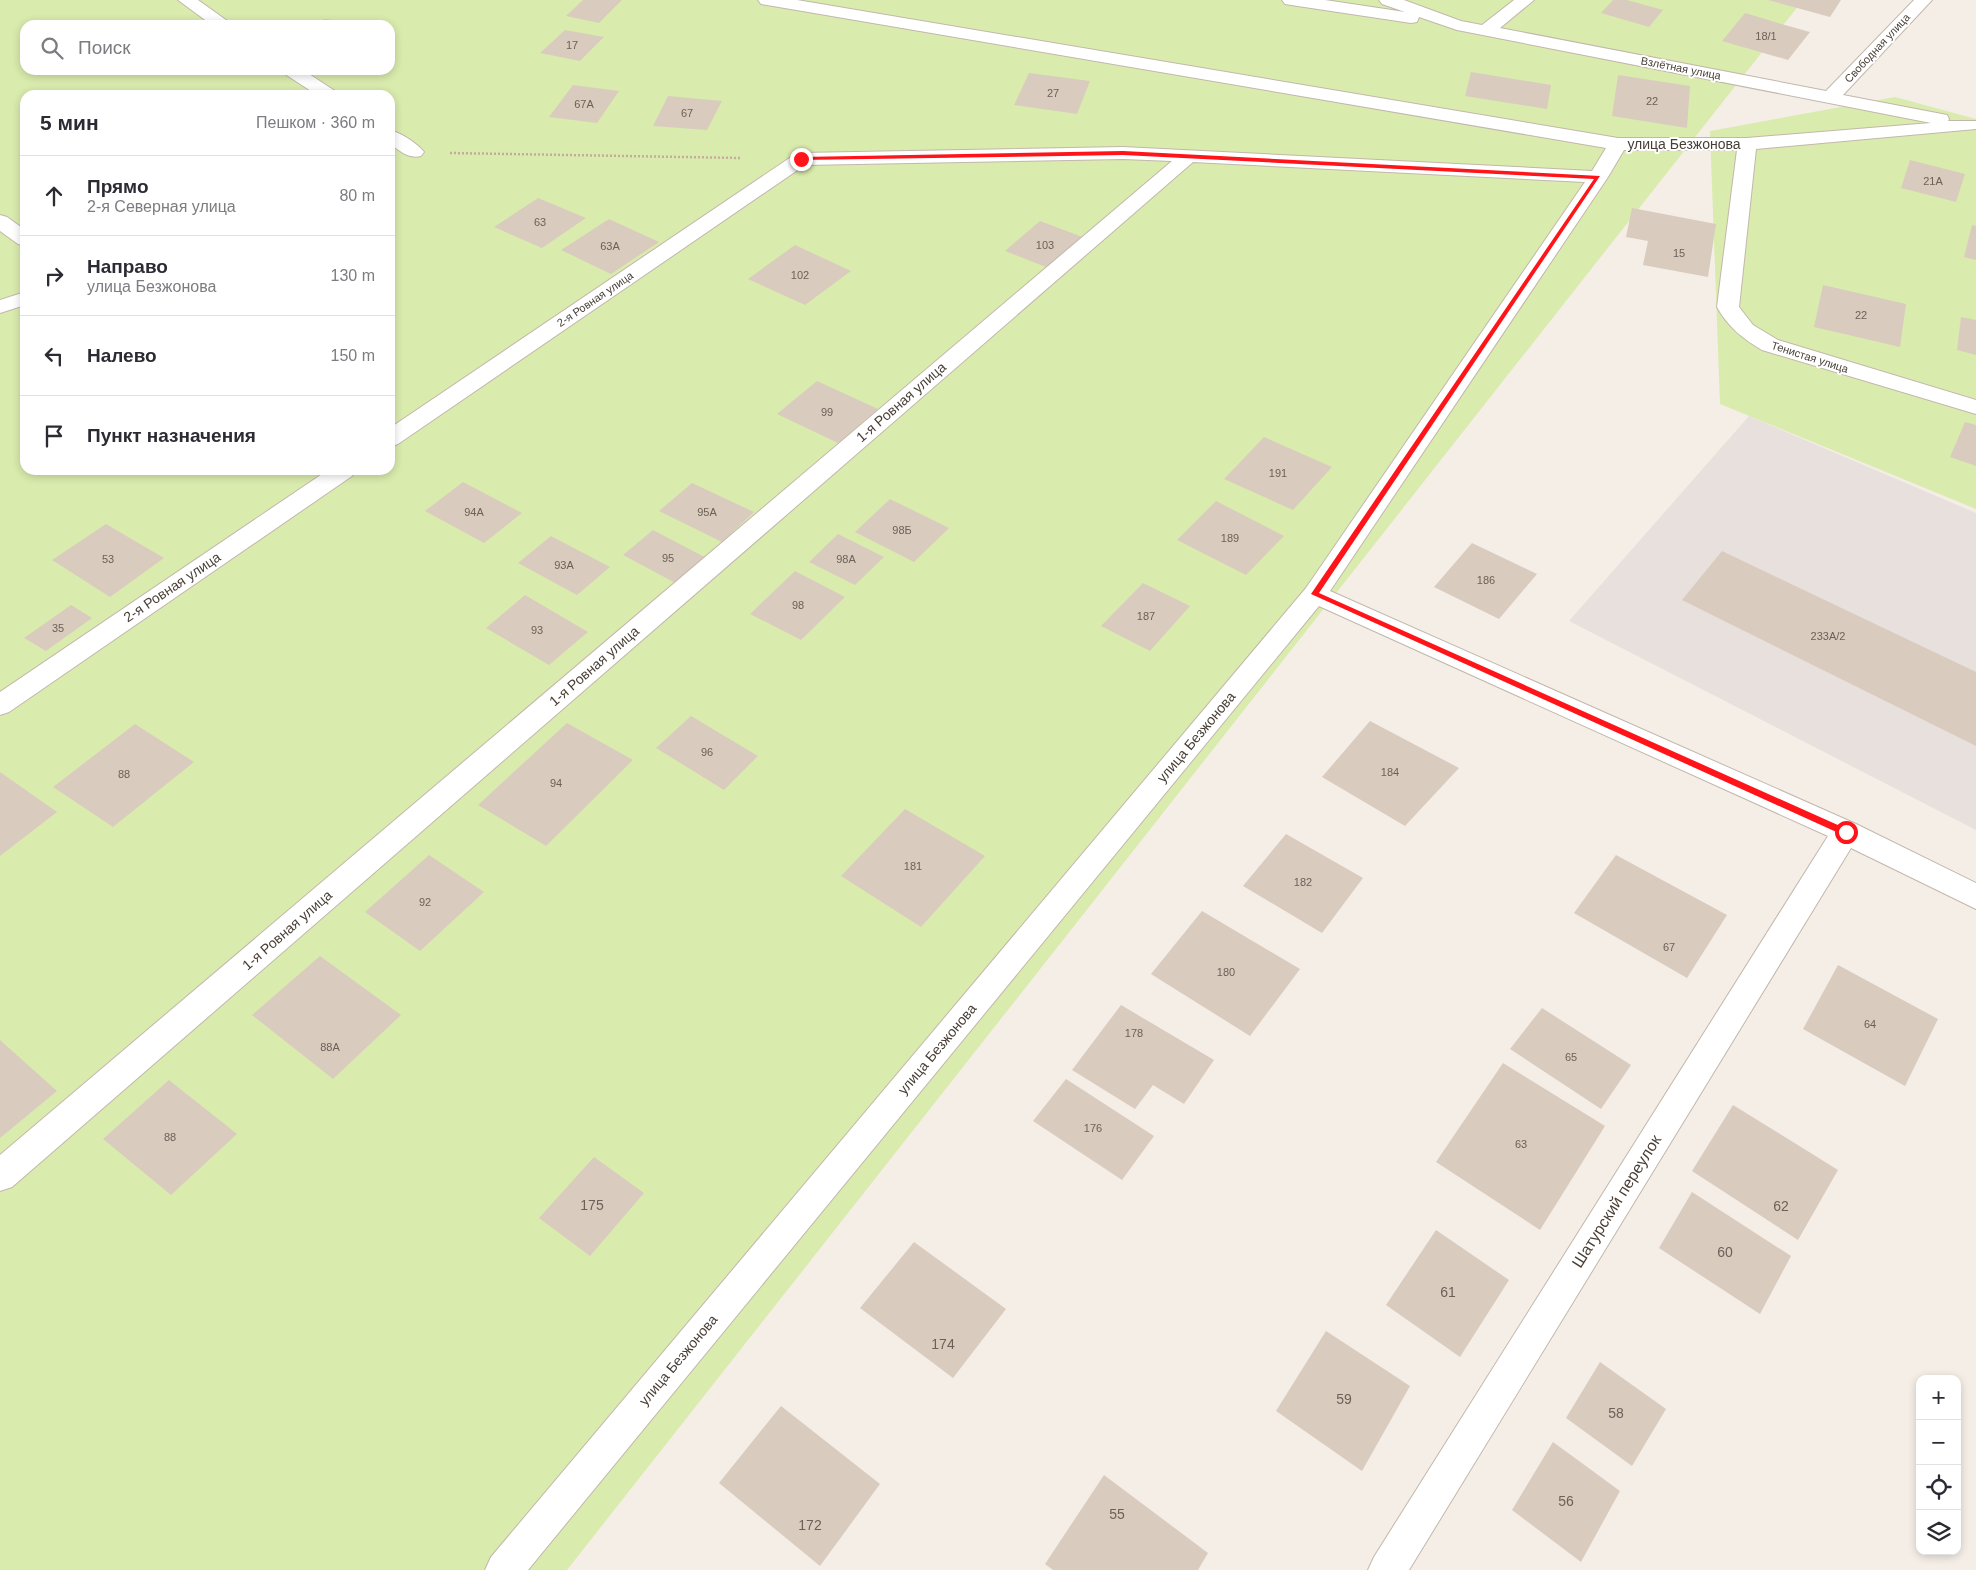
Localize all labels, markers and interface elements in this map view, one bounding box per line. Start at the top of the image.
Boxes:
street label: Свободная улица [1842,10,1913,85]
search box [20,20,395,75]
house number: 18/1 [1755,30,1777,42]
icon: search [38,34,66,62]
text: Поиск [78,37,131,58]
house number: 17 [566,39,578,51]
street label: Взлётная улица [1640,54,1723,82]
house number: 27 [1047,87,1059,99]
house number: 22 [1646,95,1658,107]
house number: 67А [574,98,594,110]
house number: 67 [681,107,693,119]
text: 5 мин [40,111,99,134]
text: Пешком · 360 m [256,114,375,131]
street label: улица Безжонова [1627,136,1741,152]
route end [790,148,813,171]
house number: 21А [1923,175,1943,187]
text: Прямо [87,176,149,197]
icon: ahead [40,182,68,210]
text: 80 m [339,187,375,204]
text: 2-я Северная улица [87,198,236,215]
house number: 63 [534,216,546,228]
house number: 103 [1036,239,1054,251]
house number: 63А [600,240,620,252]
house number: 15 [1673,247,1685,259]
text: Направо [87,256,168,277]
icon: right [40,262,68,290]
text: 130 m [331,267,375,284]
street label: 2-я Ровная улица [555,269,636,329]
house number: 102 [791,269,809,281]
text: улица Безжонова [87,278,216,295]
house number: 22 [1855,309,1867,321]
street label: Тенистая улица [1770,339,1851,375]
icon: left [40,342,68,370]
text: Налево [87,345,157,366]
text: 150 m [331,347,375,364]
street label: 1-я Ровная улица [853,359,949,445]
house number: 99 [821,406,833,418]
icon: arrive [40,422,68,450]
text: Пункт назначения [87,425,256,446]
house number: 191 [1269,467,1287,479]
house number: 94А [464,506,484,518]
house number: 95А [697,506,717,518]
house number: 98Б [892,524,912,536]
house number: 189 [1221,532,1239,544]
street label: 2-я Ровная улица [121,549,224,625]
house number: 95 [662,552,674,564]
house number: 53 [102,553,114,565]
house number: 98А [836,553,856,565]
house number: 93А [554,559,574,571]
house number: 186 [1477,574,1495,586]
house number: 98 [792,599,804,611]
house number: 187 [1137,610,1155,622]
house number: 35 [52,622,64,634]
street label: 1-я Ровная улица [546,623,642,709]
house number: 93 [531,624,543,636]
house number: 233А/2 [1811,630,1845,642]
street label: улица Безжонова [1153,688,1239,786]
house number: 96 [701,746,713,758]
house number: 184 [1381,766,1399,778]
house number: 88 [118,768,130,780]
house number: 94 [550,777,562,789]
route start [1835,821,1858,844]
house number: 181 [904,860,922,872]
house number: 182 [1294,876,1312,888]
street label: 1-я Ровная улица [239,887,335,973]
house number: 92 [419,896,431,908]
house number: 67 [1663,941,1675,953]
house number: 180 [1217,966,1235,978]
street label: улица Безжонова [894,1000,980,1098]
house number: 64 [1864,1018,1876,1030]
house number: 178 [1125,1027,1143,1039]
house number: 88А [320,1041,340,1053]
house number: 65 [1565,1051,1577,1063]
house number: 176 [1084,1122,1102,1134]
house number: 88 [164,1131,176,1143]
street label: Шатурский переулок [1569,1131,1665,1271]
house number: 63 [1515,1138,1527,1150]
house number: 175 [580,1197,604,1213]
house number: 62 [1773,1198,1789,1214]
house number: 60 [1717,1244,1733,1260]
house number: 61 [1440,1284,1456,1300]
street label: улица Безжонова [635,1311,721,1409]
house number: 174 [931,1336,955,1352]
map controls [1916,1375,1961,1555]
button: + [1916,1375,1961,1420]
house number: 59 [1336,1391,1352,1407]
house number: 58 [1608,1405,1624,1421]
button: − [1916,1420,1961,1465]
button: locate [1916,1465,1961,1510]
house number: 56 [1558,1493,1574,1509]
house number: 55 [1109,1506,1125,1522]
button: layers [1916,1510,1961,1555]
house number: 172 [798,1517,822,1533]

